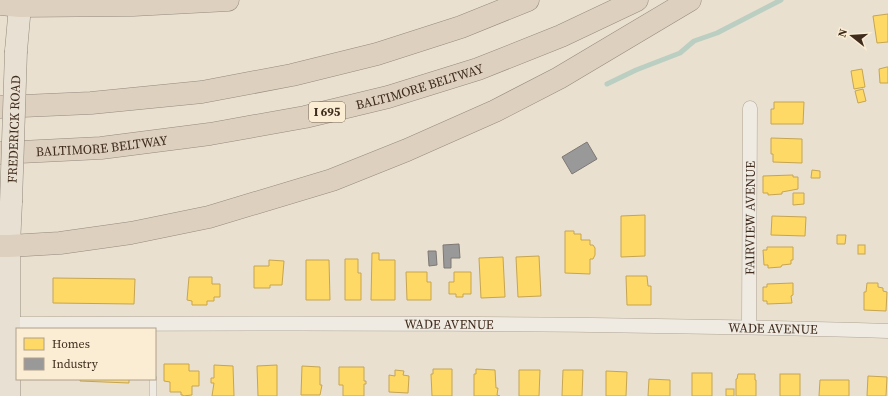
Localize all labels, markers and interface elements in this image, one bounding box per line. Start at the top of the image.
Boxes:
north arrow [832,16,872,56]
text: N [835,27,851,39]
street label: BALTIMORE BELTWAY [354,59,487,114]
street label: FREDERICK ROAD [4,75,24,183]
road number: I 695 [309,102,345,122]
street label: BALTIMORE BELTWAY [35,131,169,160]
street label: FAIRVIEW AVENUE [741,161,759,275]
street label: WADE AVENUE [404,316,494,333]
street label: WADE AVENUE [728,319,818,338]
legend [16,328,156,380]
text: Homes [52,336,90,352]
text: Industry [52,356,99,372]

